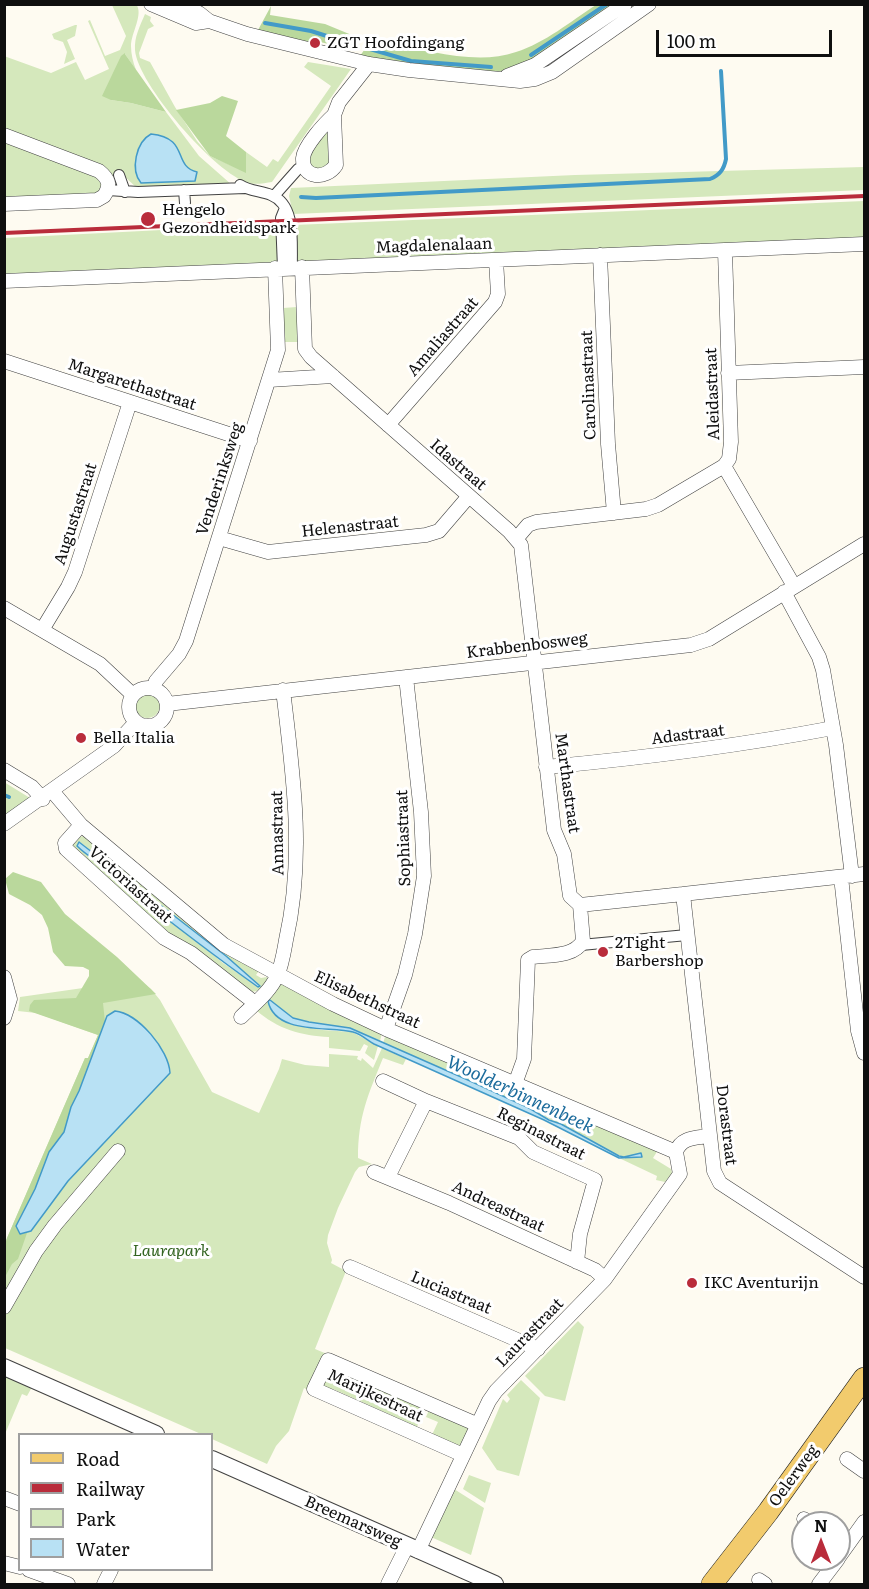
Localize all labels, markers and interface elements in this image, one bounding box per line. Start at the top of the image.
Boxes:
scale bar [659,18,834,56]
text: 100 m [667,27,716,54]
place label: ZGT Hoofdingang [327,33,464,53]
marker: ZGT Hoofdingang [308,36,322,50]
place label: Hengelo Gezondheidspark [162,200,296,238]
marker: Hengelo Gezondheidspark [139,210,157,228]
street label: Magdalenalaan [375,234,493,258]
street label: Amaliastraat [403,293,483,381]
street label: Carolinastraat [577,330,601,440]
street label: Aleidastraat [702,347,724,441]
street label: Margarethastraat [65,355,199,415]
street label: Venderinksweg [193,420,247,538]
street label: Idastraat [426,435,490,495]
street label: Augustastraat [50,461,102,567]
street label: Helenastraat [300,512,400,542]
street label: Krabbenbosweg [465,629,589,663]
street label: Adastraat [650,721,726,749]
place label: Bella Italia [93,728,175,748]
marker: Bella Italia [74,731,88,745]
street label: Marthastraat [550,732,584,834]
street label: Sophiastraat [393,789,415,887]
street label: Annastraat [268,790,288,876]
street label: Victoriastraat [84,842,176,928]
place label: 2Tight Barbershop [615,933,704,971]
marker: 2Tight Barbershop [596,945,610,959]
street label: Elisabethstraat [311,967,423,1033]
water label: Woolderbinnenbeek [443,1051,597,1139]
street label: Dorastraat [712,1083,740,1167]
street label: Reginastraat [494,1103,588,1165]
street label: Andreastraat [449,1177,547,1237]
park label: Laurapark [132,1241,210,1261]
street label: Luciastraat [408,1267,494,1319]
place label: IKC Aventurijn [704,1273,819,1293]
marker: IKC Aventurijn [685,1276,699,1290]
street label: Laurastraat [492,1294,568,1372]
street label: Marijkestraat [324,1365,426,1427]
legend [18,1433,213,1571]
street label: Oelerweg [765,1441,823,1511]
text: Road [76,1445,120,1472]
text: Railway [76,1475,145,1502]
street label: Breemarsweg [302,1492,404,1552]
text: Park [76,1505,115,1532]
north arrow [791,1511,851,1571]
text: N [814,1513,828,1537]
text: Water [76,1535,129,1562]

